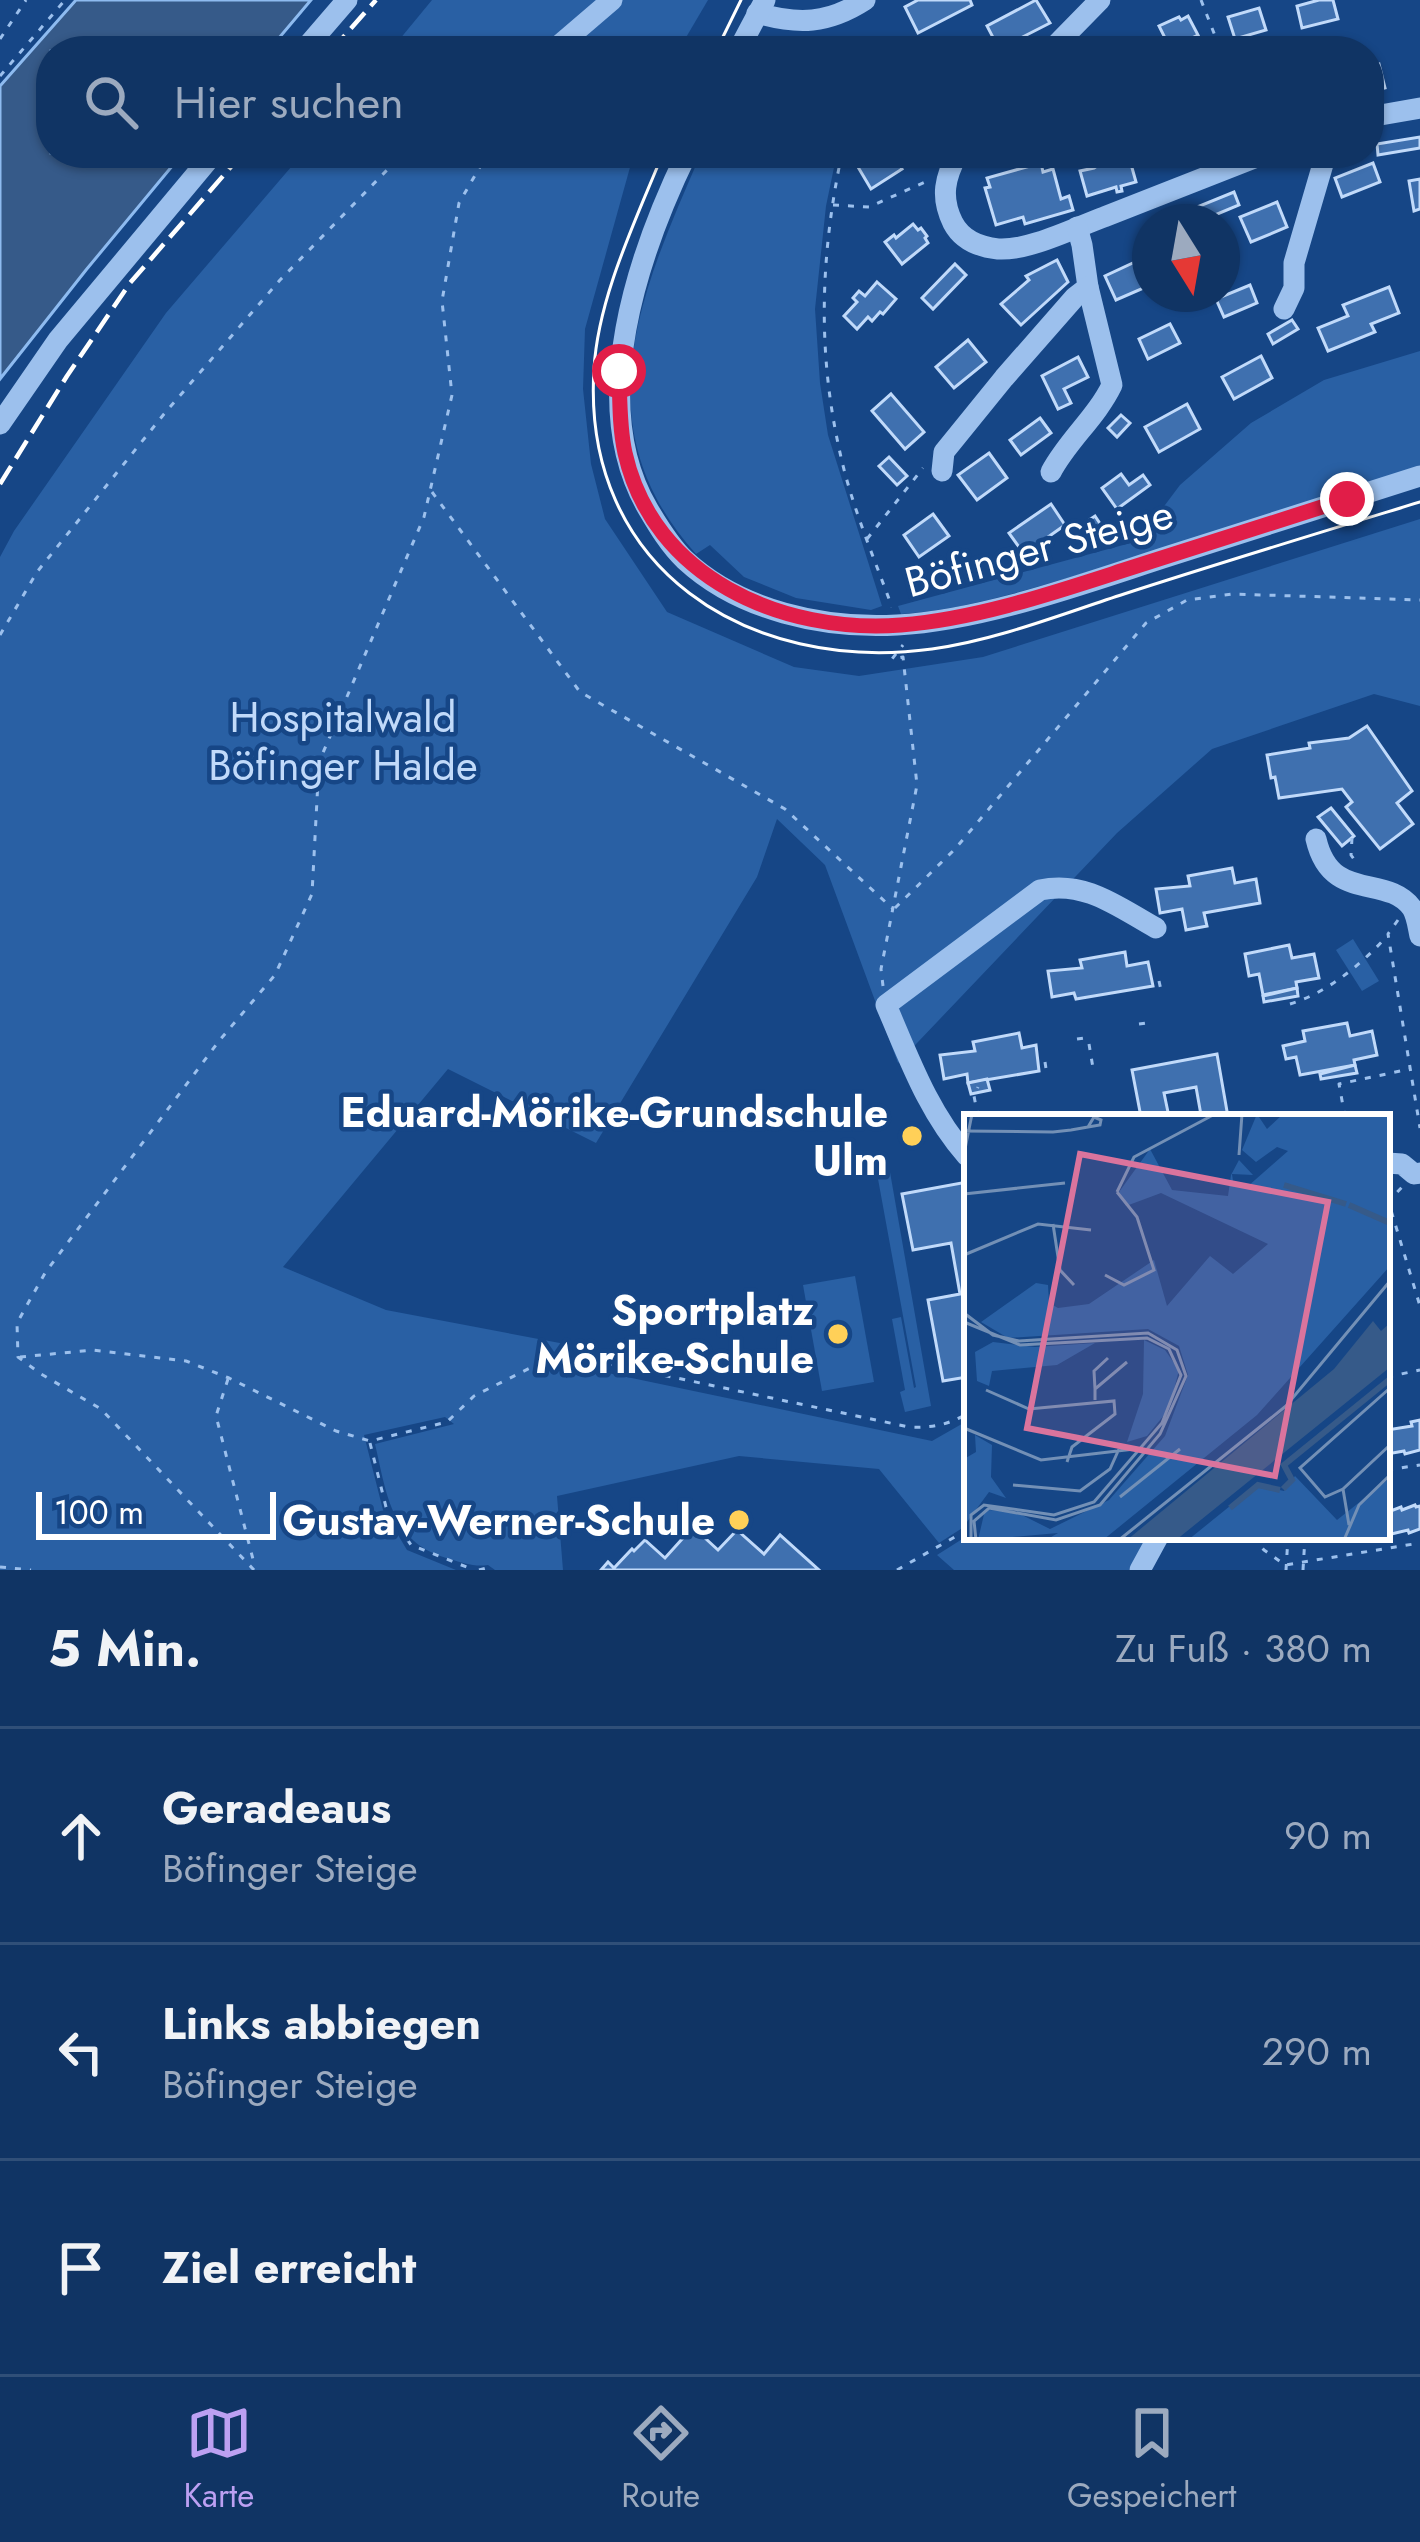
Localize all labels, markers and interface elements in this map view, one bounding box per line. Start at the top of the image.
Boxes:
search box [36,36,1384,168]
icon: search [78,69,144,135]
text: Hier suchen [174,70,404,135]
north arrow [1132,204,1240,312]
route start [592,344,646,398]
route end [1320,472,1374,526]
street label: Böfinger Steige [898,483,1180,613]
park label: Hospitalwald Böfinger Halde [208,687,478,796]
place label: Eduard-Mörike-Grundschule Ulm [340,1082,888,1191]
inset map [964,1114,1390,1540]
marker: Eduard-Mörike-Grundschule Ulm [899,1123,925,1149]
place label: Sportplatz Mörike-Schule [535,1280,814,1389]
marker: Sportplatz Mörike-Schule [825,1321,851,1347]
scale bar [36,1486,276,1539]
text: 100 m [54,1489,144,1536]
place label: Gustav-Werner-Schule [282,1490,715,1551]
marker: Gustav-Werner-Schule [726,1507,752,1533]
text: 5 Min. [48,1611,201,1685]
text: Zu Fuß · 380 m [1115,1620,1372,1677]
text: Geradeaus [162,1775,391,1840]
icon: ahead [48,1803,114,1869]
text: 90 m [1284,1807,1372,1864]
text: Böfinger Steige [162,1840,418,1897]
text: Links abbiegen [162,1991,481,2056]
icon: left [48,2019,114,2085]
text: 290 m [1262,2023,1372,2080]
text: Böfinger Steige [162,2056,418,2113]
icon: arrive [48,2235,114,2301]
text: Ziel erreicht [162,2235,416,2300]
tab: Karte [183,2400,254,2519]
tab: Route [621,2400,700,2519]
tab: Gespeichert [1067,2400,1236,2519]

